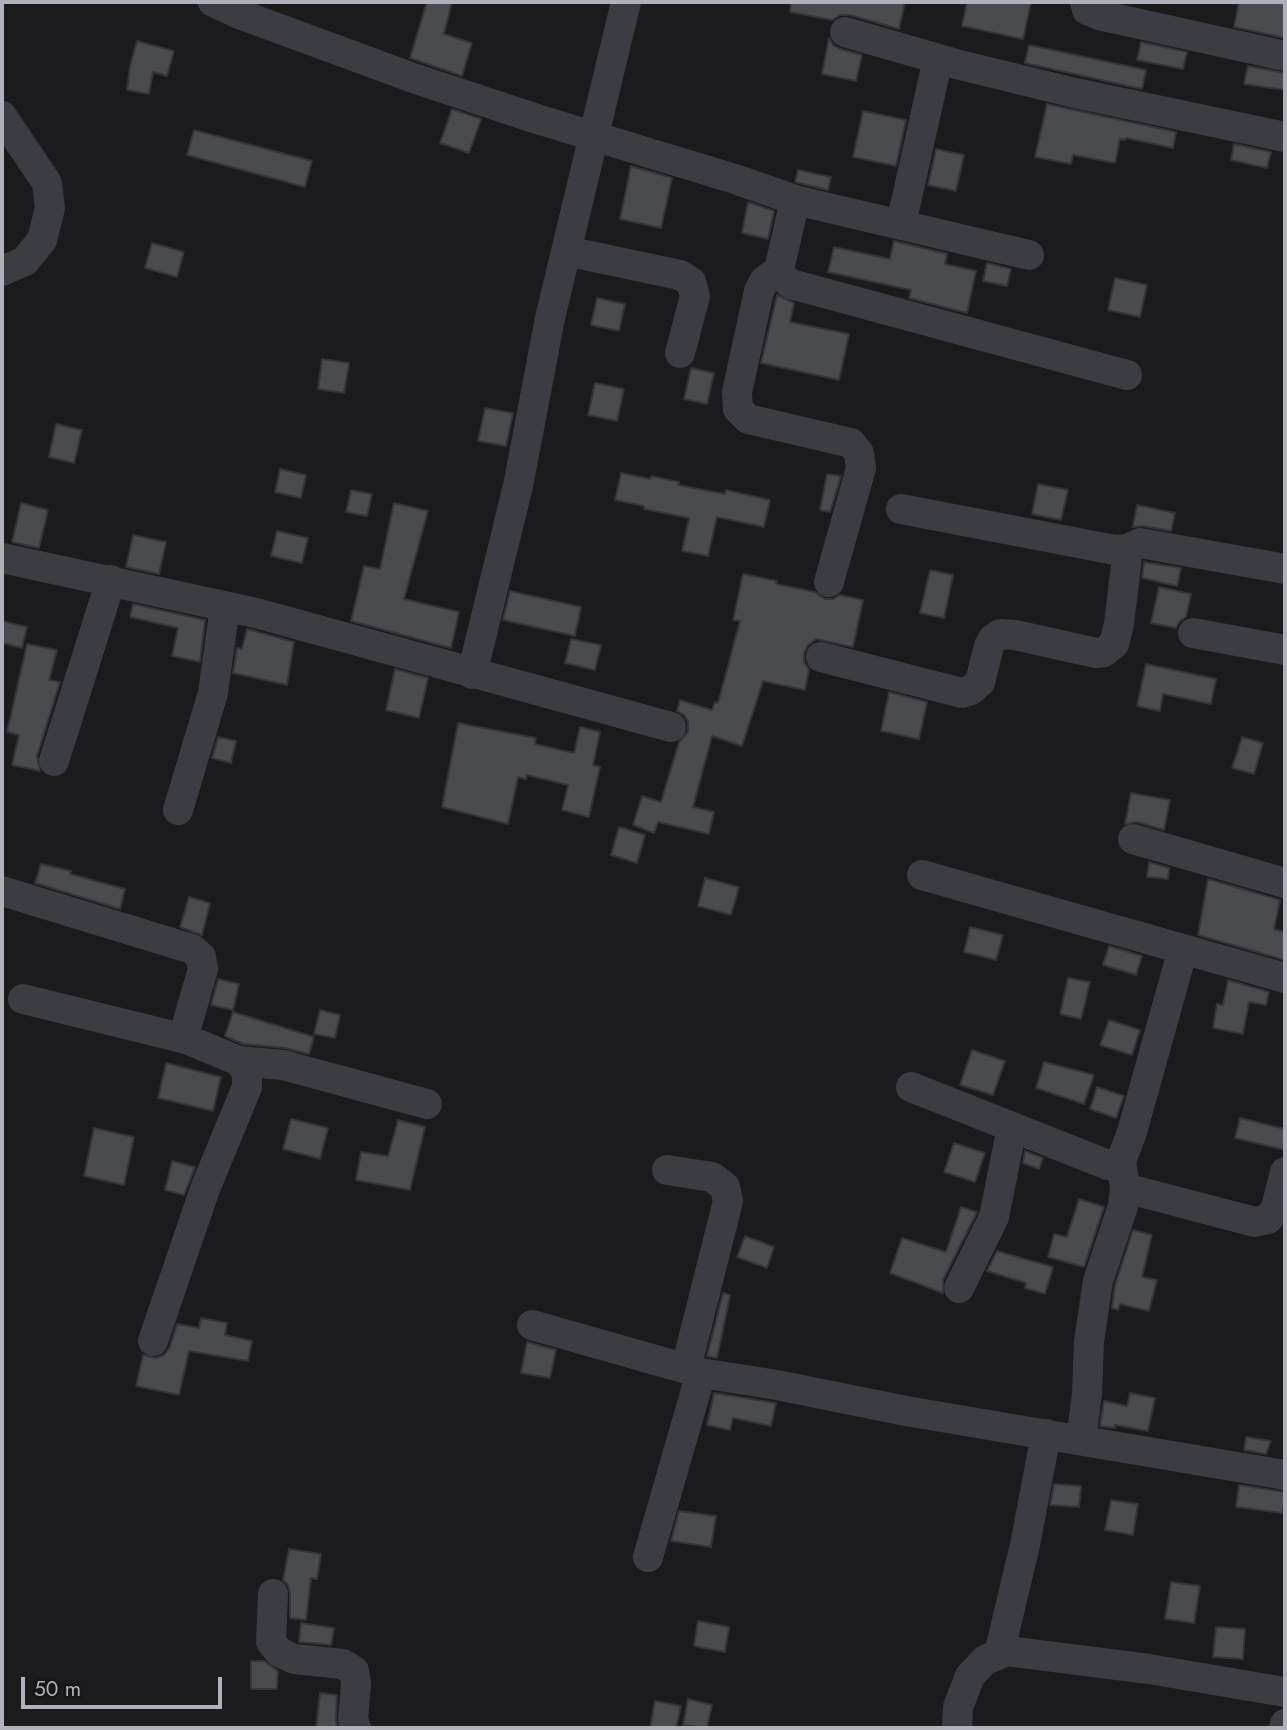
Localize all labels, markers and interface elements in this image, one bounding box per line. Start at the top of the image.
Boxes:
scale bar [24,1664,226,1708]
text: 50 m [34,1674,81,1704]

